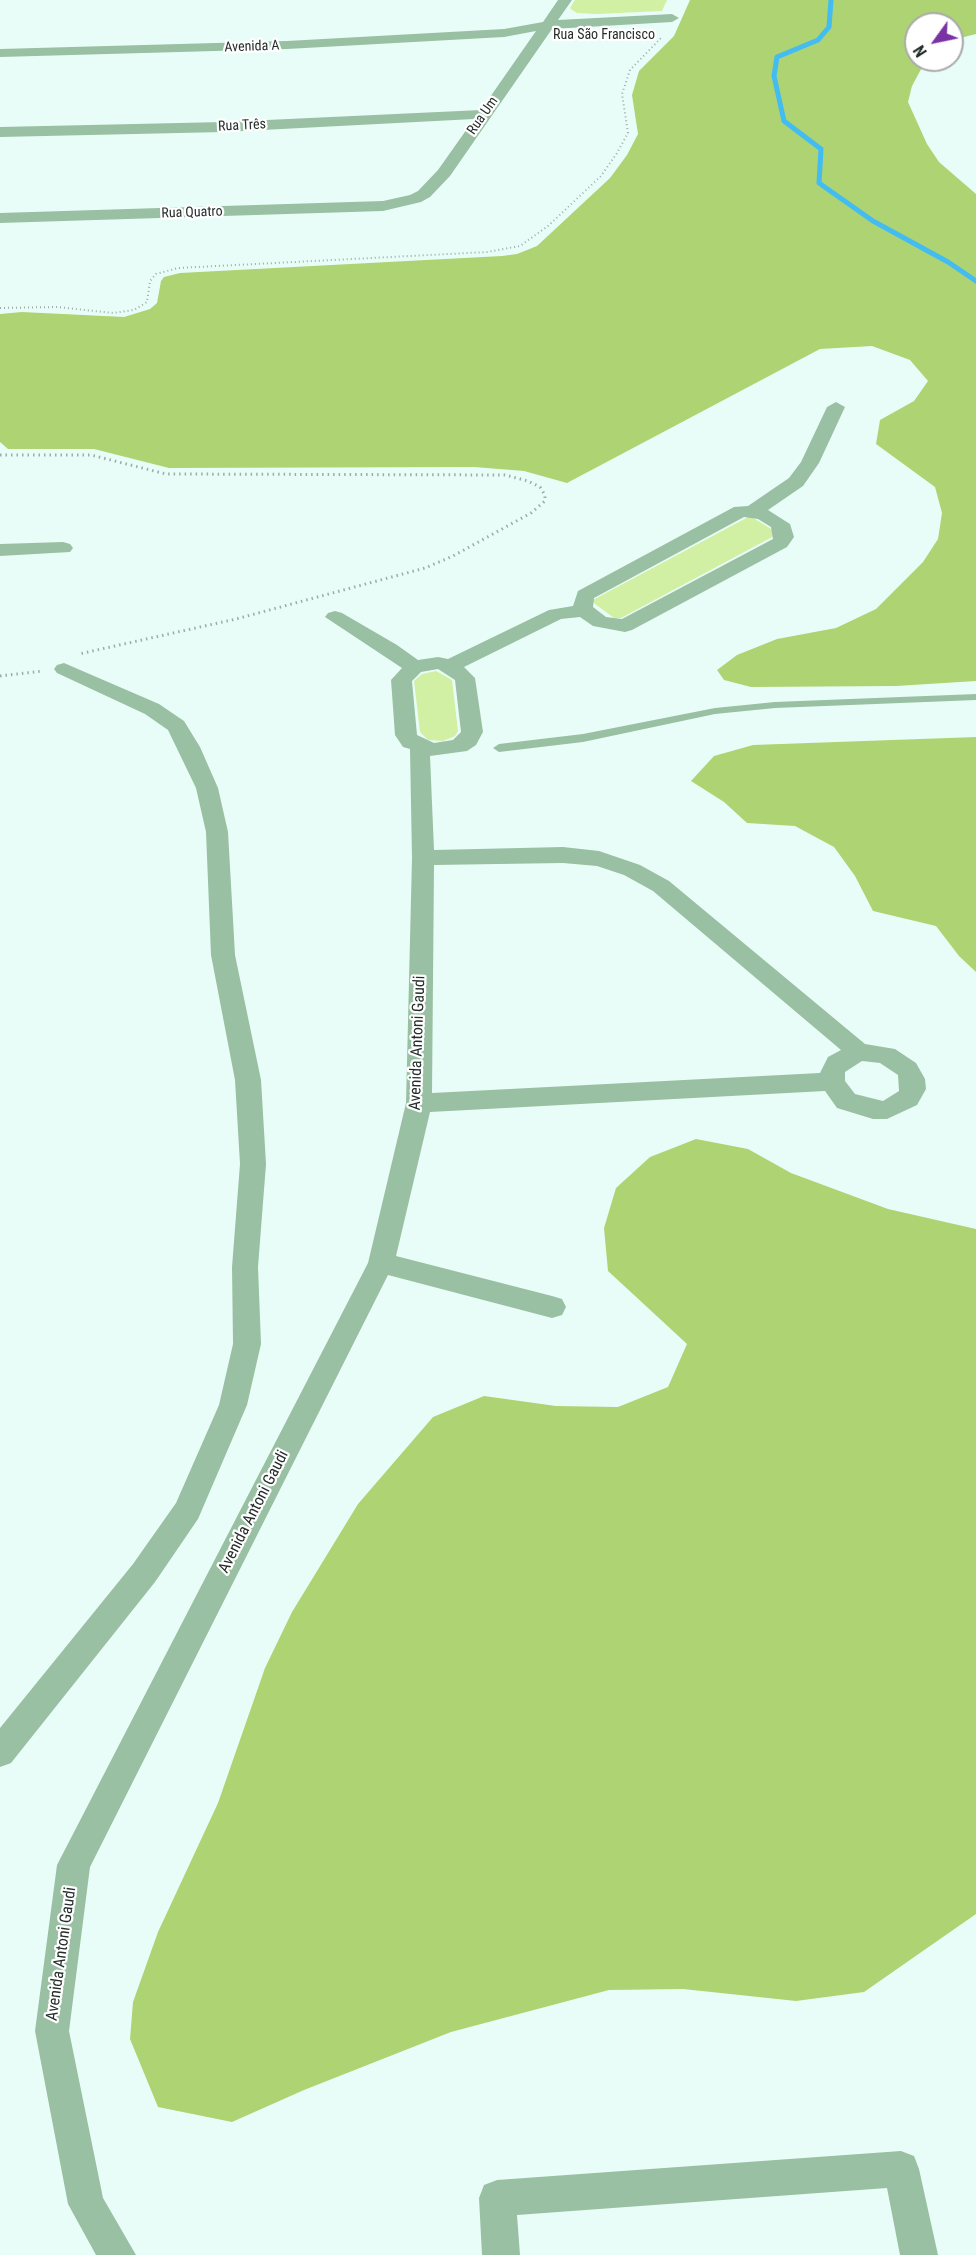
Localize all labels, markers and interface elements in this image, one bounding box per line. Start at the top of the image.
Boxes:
north arrow [904,12,964,72]
street label: Rua São Francisco [553,27,655,43]
street label: Avenida A [224,38,280,56]
text: N [910,42,931,60]
street label: Rua Um [464,94,502,138]
street label: Rua Três [218,116,266,136]
street label: Rua Quatro [161,204,223,222]
street label: Avenida Antoni Gaudi [406,975,430,1111]
street label: Avenida Antoni Gaudi [215,1448,293,1576]
street label: Avenida Antoni Gaudi [43,1886,81,2022]

